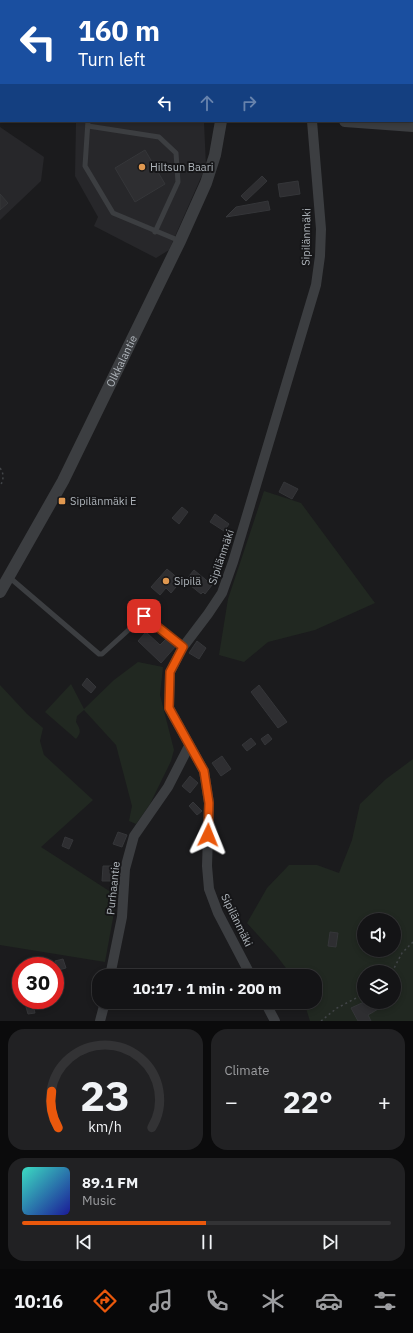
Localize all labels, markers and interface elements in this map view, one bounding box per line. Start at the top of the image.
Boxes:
text: 160 m [78,12,160,49]
icon: left [12,16,64,68]
text: Turn left [78,48,146,71]
icon: left [154,92,176,114]
icon: ahead [196,92,218,114]
icon: right [238,92,260,114]
place label: Hiltsun Baari [150,160,214,174]
marker: Hiltsun Baari [137,162,147,172]
street label: Sipilänmäki [298,208,314,266]
street label: Olkkalantie [103,333,140,389]
place label: Sipilänmäki E [70,494,136,508]
marker: Sipilänmäki E [57,496,67,506]
street label: Sipilänmäki [205,528,237,586]
place label: Sipilä [174,574,201,588]
marker: Sipilä [161,576,171,586]
pin [127,599,161,633]
icon: arrive [133,605,155,627]
position arrow [187,814,229,856]
street label: Purhaantie [103,860,123,916]
street label: Sipilänmäki [218,891,256,949]
map controls [357,913,401,1009]
button: sound [357,913,401,957]
speed limit sign: 30 [12,957,64,1009]
button: layers [357,965,401,1009]
text: 10:17 · 1 min · 200 m [133,979,281,998]
text: Climate [225,1062,269,1079]
text: 23 [80,1067,130,1121]
text: 22° [283,1082,333,1121]
text: − [225,1087,238,1116]
text: + [378,1087,391,1116]
text: km/h [88,1116,122,1135]
text: 89.1 FM [82,1173,138,1192]
text: Music [82,1192,116,1209]
icon: previous [73,1231,95,1253]
icon: pause [196,1231,218,1253]
icon: next [319,1231,341,1253]
icon: directions [91,1287,119,1315]
icon: music [147,1287,175,1315]
icon: phone [203,1287,231,1315]
icon: climate [259,1287,287,1315]
icon: car [315,1287,343,1315]
icon: filters [371,1287,399,1315]
text: 10:16 [14,1290,63,1313]

